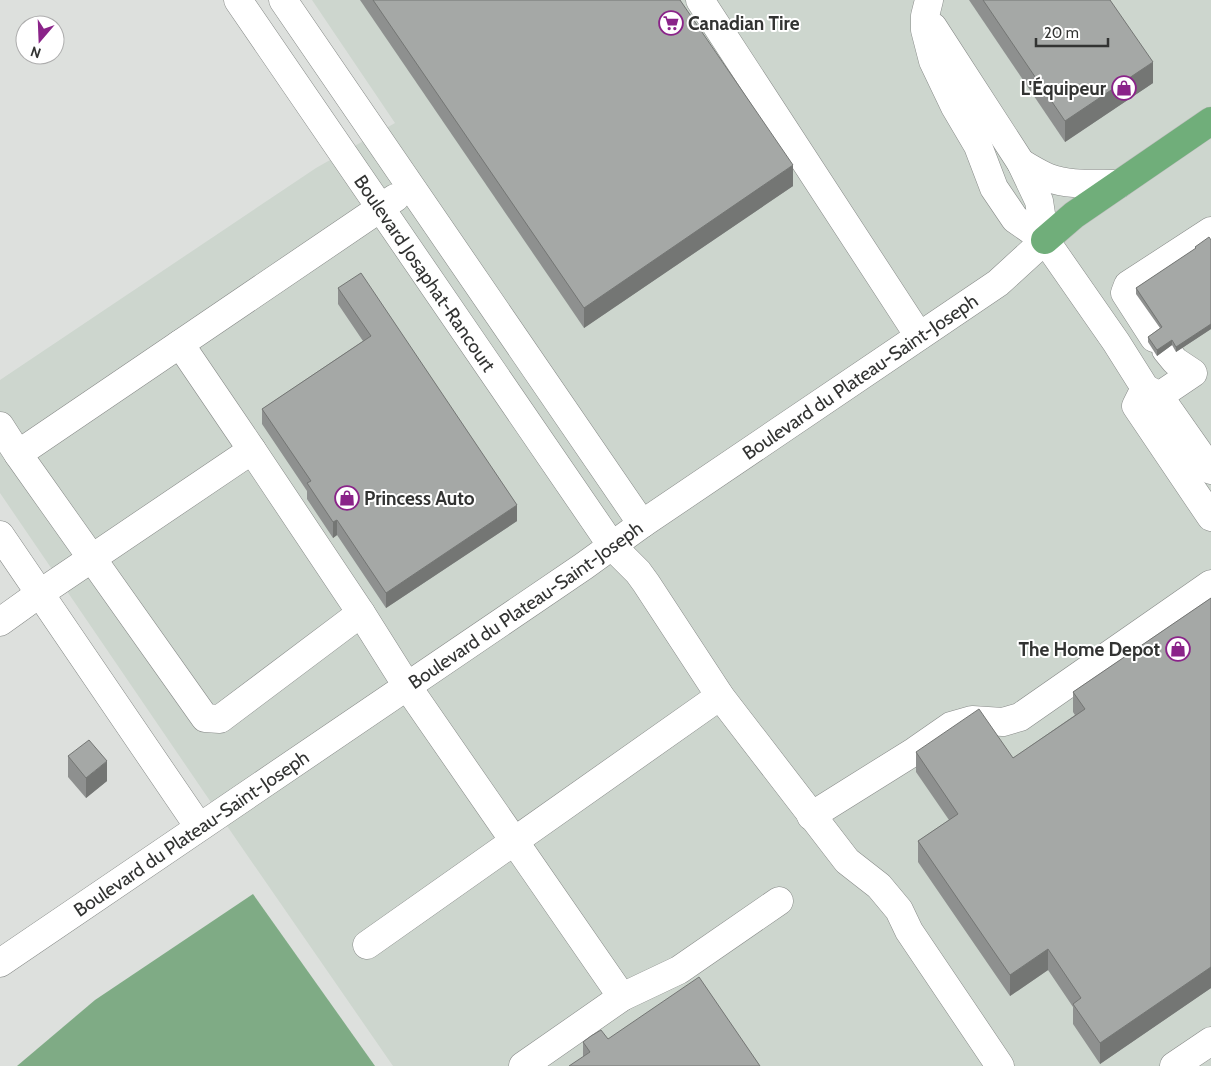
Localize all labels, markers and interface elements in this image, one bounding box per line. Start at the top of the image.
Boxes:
supermarket icon: Canadian Tire [658,10,684,36]
place label: Canadian Tire [688,12,800,35]
north arrow [15,15,65,65]
scale bar [1036,15,1108,47]
text: 20 m [1044,24,1079,42]
text: N [28,42,43,62]
shop icon: L'Équipeur [1111,75,1137,101]
place label: L'Équipeur [1021,76,1107,100]
street label: Boulevard Josaphat-Rancourt [349,171,500,377]
street label: Boulevard du Plateau-Saint-Joseph [738,289,982,465]
shop icon: Princess Auto [334,485,360,511]
place label: Princess Auto [364,487,475,510]
street label: Boulevard du Plateau-Saint-Joseph [404,516,647,694]
shop icon: The Home Depot [1165,636,1191,662]
place label: The Home Depot [1019,638,1160,661]
street label: Boulevard du Plateau-Saint-Joseph [69,745,313,922]

